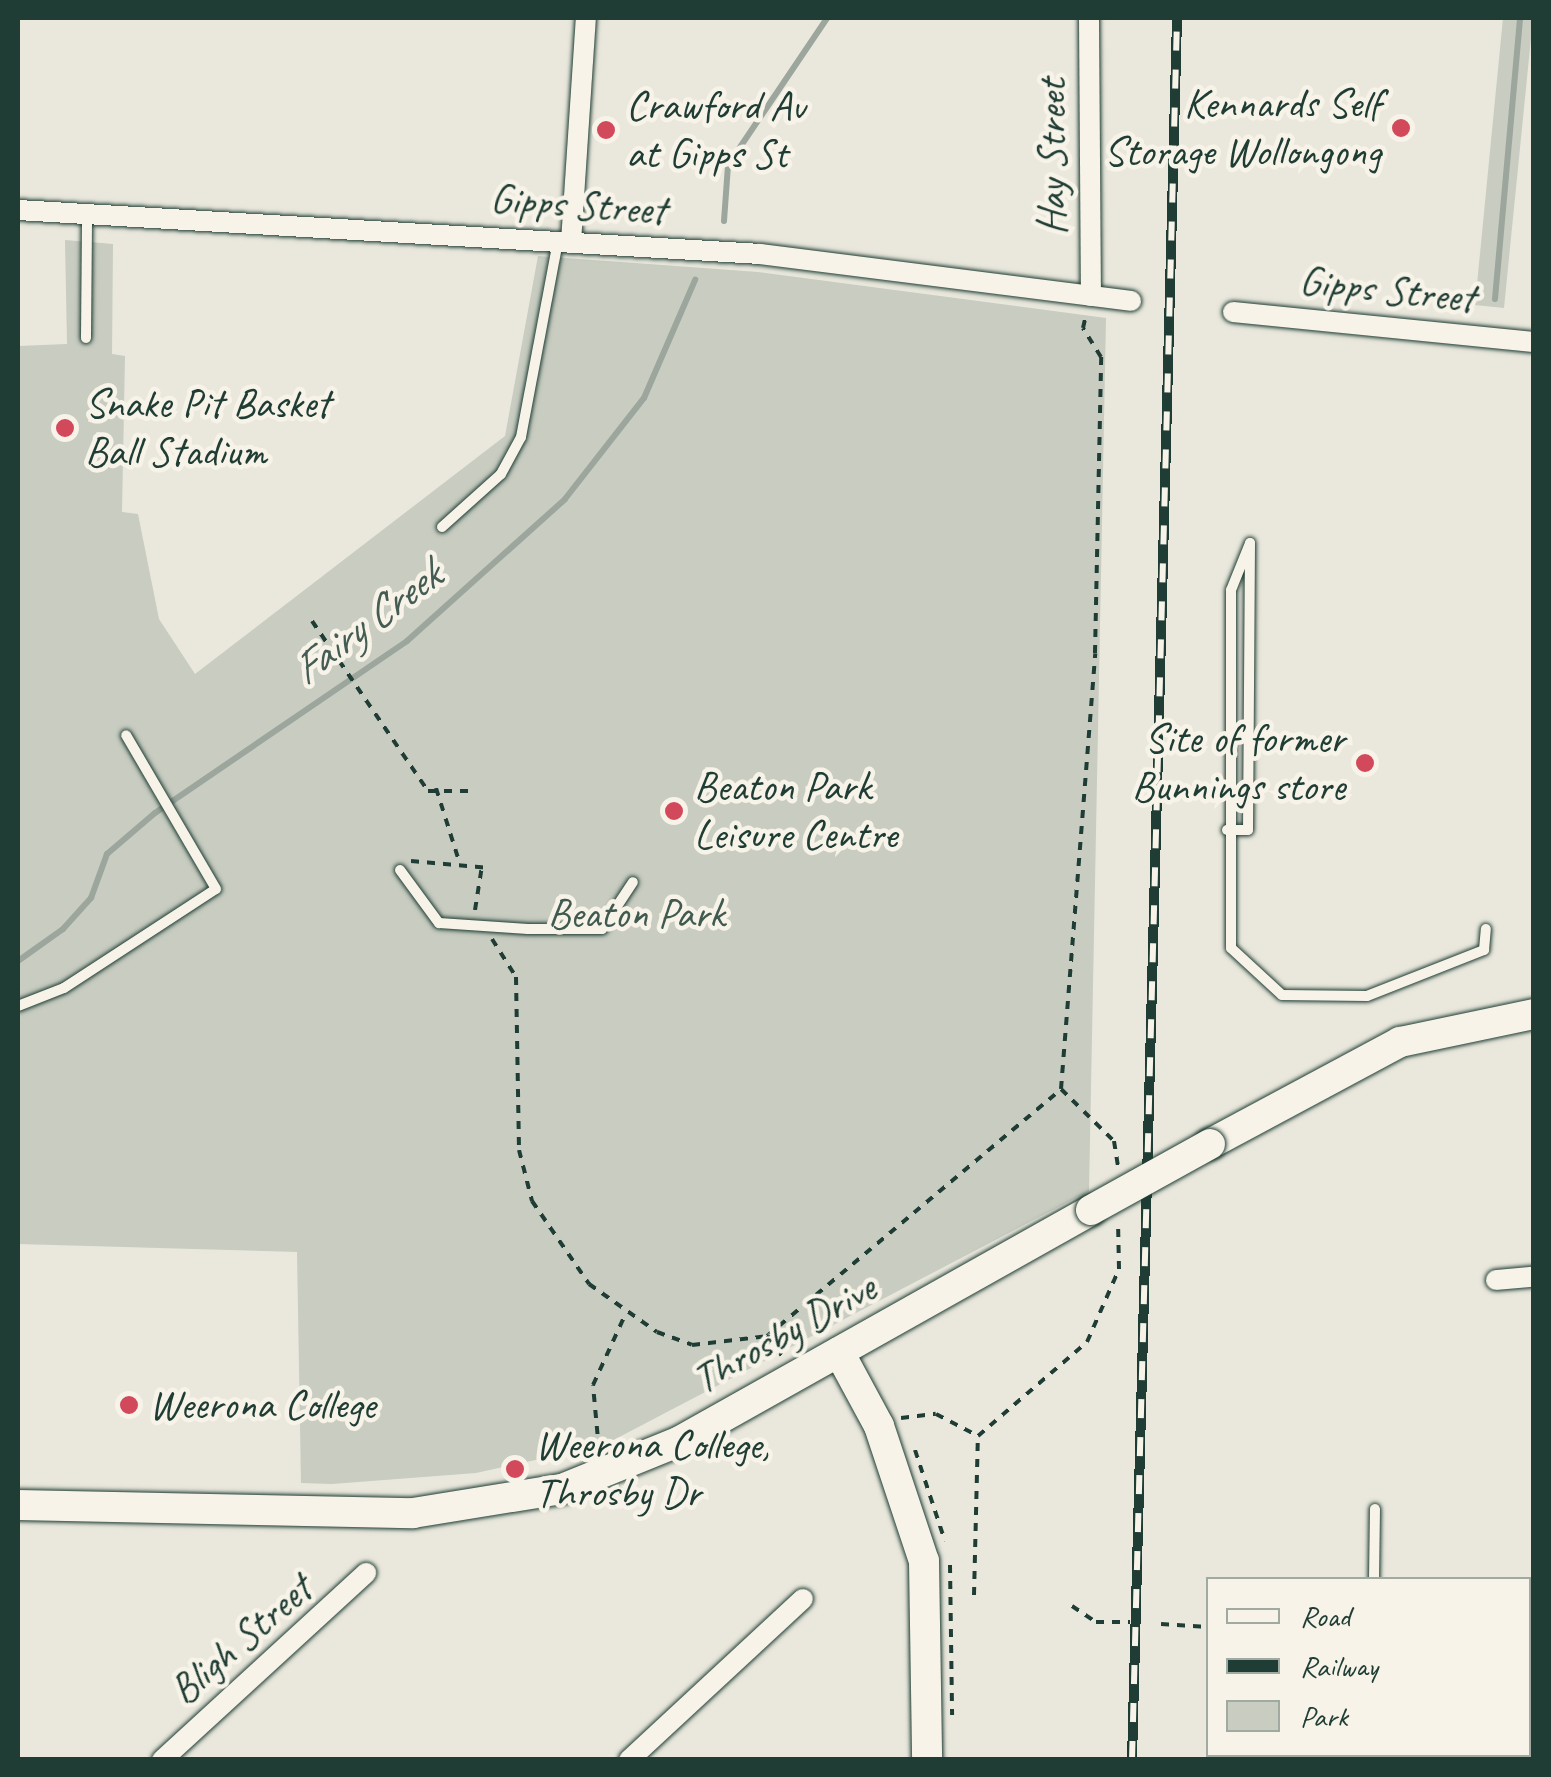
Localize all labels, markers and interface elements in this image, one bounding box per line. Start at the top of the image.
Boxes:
street label: Hay Street [1027,78,1077,236]
place label: Kennards Self Storage Wollongong [1104,79,1381,178]
place label: Crawford Av at Gipps St [626,81,804,180]
marker: Kennards Self Storage Wollongong [1390,117,1412,139]
marker: Crawford Av at Gipps St [595,119,617,141]
street label: Gipps Street [488,174,668,236]
street label: Gipps Street [1297,256,1477,324]
place label: Snake Pit Basket Ball Stadium [85,379,330,478]
marker: Snake Pit Basket Ball Stadium [54,417,76,439]
water label: Fairy Creek [281,549,451,697]
place label: Site of former Bunnings store [1132,714,1345,812]
marker: Site of former Bunnings store [1354,752,1376,774]
place label: Beaton Park Leisure Centre [694,762,897,860]
marker: Beaton Park Leisure Centre [663,800,685,822]
park label: Beaton Park [548,889,724,939]
street label: Throsby Drive [683,1263,885,1405]
place label: Weerona College [149,1380,375,1430]
marker: Weerona College [118,1394,140,1416]
place label: Weerona College, Throsby Dr [535,1420,770,1518]
marker: Weerona College, Throsby Dr [504,1458,526,1480]
street label: Bligh Street [159,1564,323,1716]
legend [1206,1577,1531,1757]
text: Road [1300,1597,1350,1635]
text: Railway [1300,1647,1378,1685]
text: Park [1300,1697,1348,1735]

